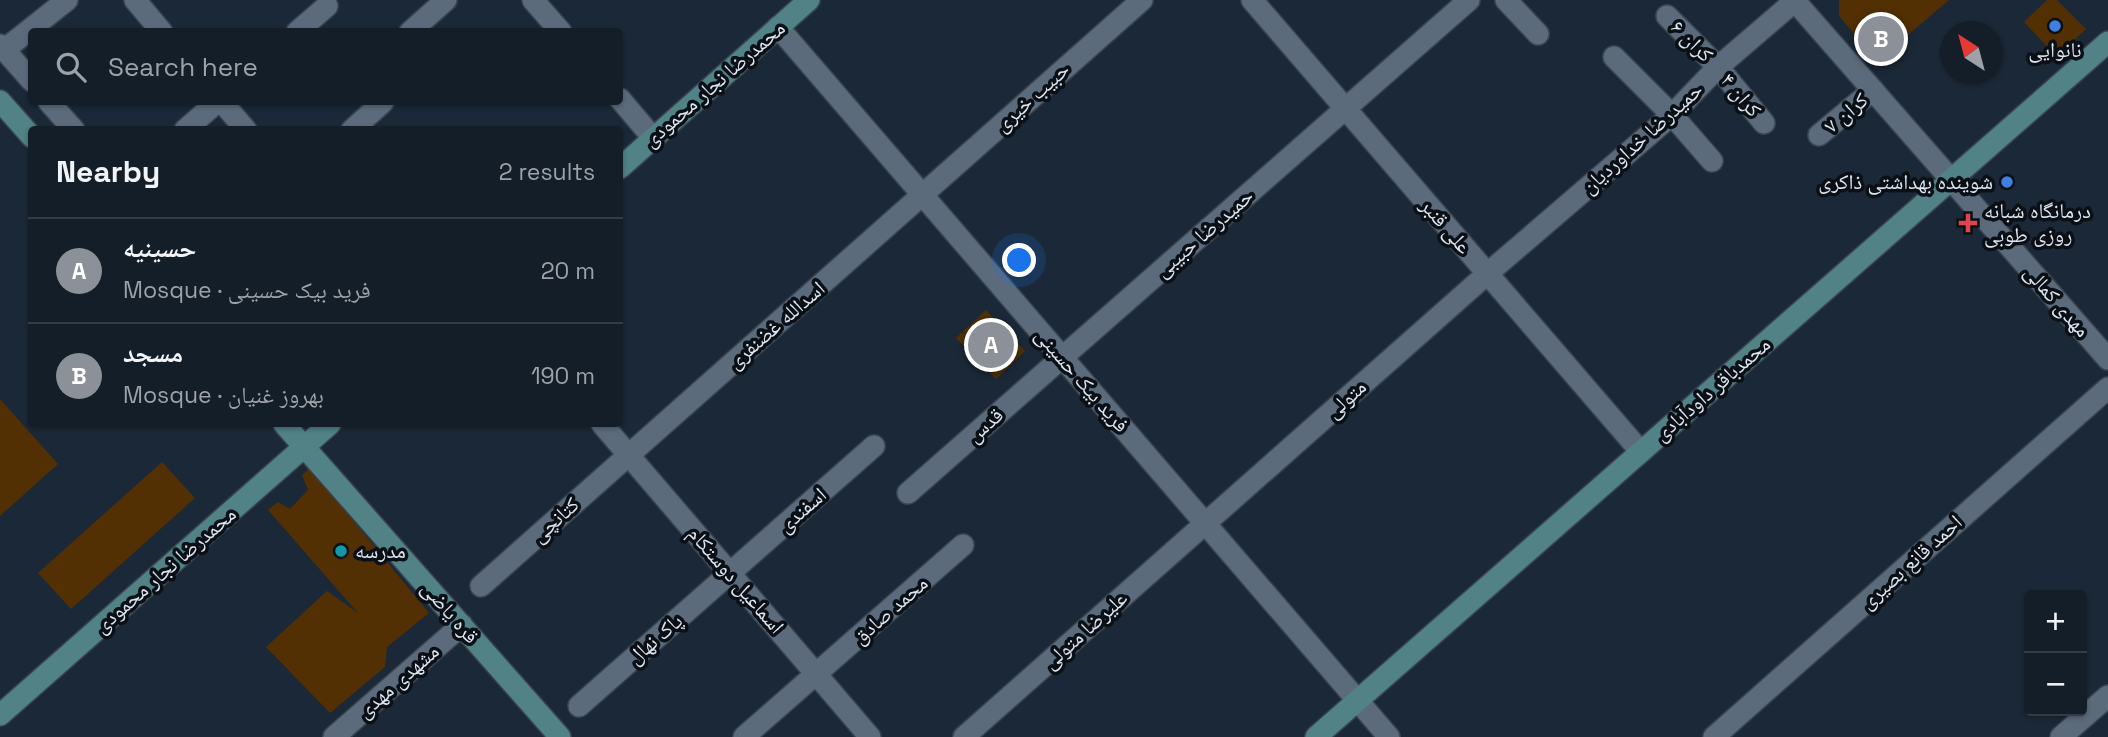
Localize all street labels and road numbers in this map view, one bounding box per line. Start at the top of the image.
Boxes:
street label: محمدرضا نجار محمودی [637,14,790,153]
street label: کران ۶ [1665,14,1720,68]
street label: حبیب خیری [988,56,1075,137]
street label: کران ۴ [1715,67,1768,122]
street label: حمیدرضا خداوردیان [1575,76,1708,199]
street label: کران ۷ [1818,86,1873,139]
street label: حمیدرضا حبیبی [1149,182,1259,283]
street label: علی قنبر [1414,191,1478,259]
street label: مهدی کمالی [2018,259,2096,343]
street label: اسدالله غضنفری [721,275,830,374]
street label: فرید بیک حسینی [1029,322,1135,438]
street label: محمدباقر داودآبادی [1648,331,1776,447]
street label: متولی [1320,373,1372,424]
street label: قدس [961,401,1009,448]
street label: اسفندی [772,481,832,538]
street label: کتانچی [525,491,585,548]
street label: محمدرضا نجار محمودی [88,500,241,639]
street label: احمد قانع بصیری [1854,508,1968,615]
street label: اسماعیل دوستکام [682,520,790,640]
street label: محمد صادق [846,569,933,650]
street label: قره یاضی [416,575,485,649]
street label: علیرضا متولی [1037,584,1133,675]
street label: پاک نهال [621,607,688,670]
street label: مشهدی مهدی [351,638,444,724]

